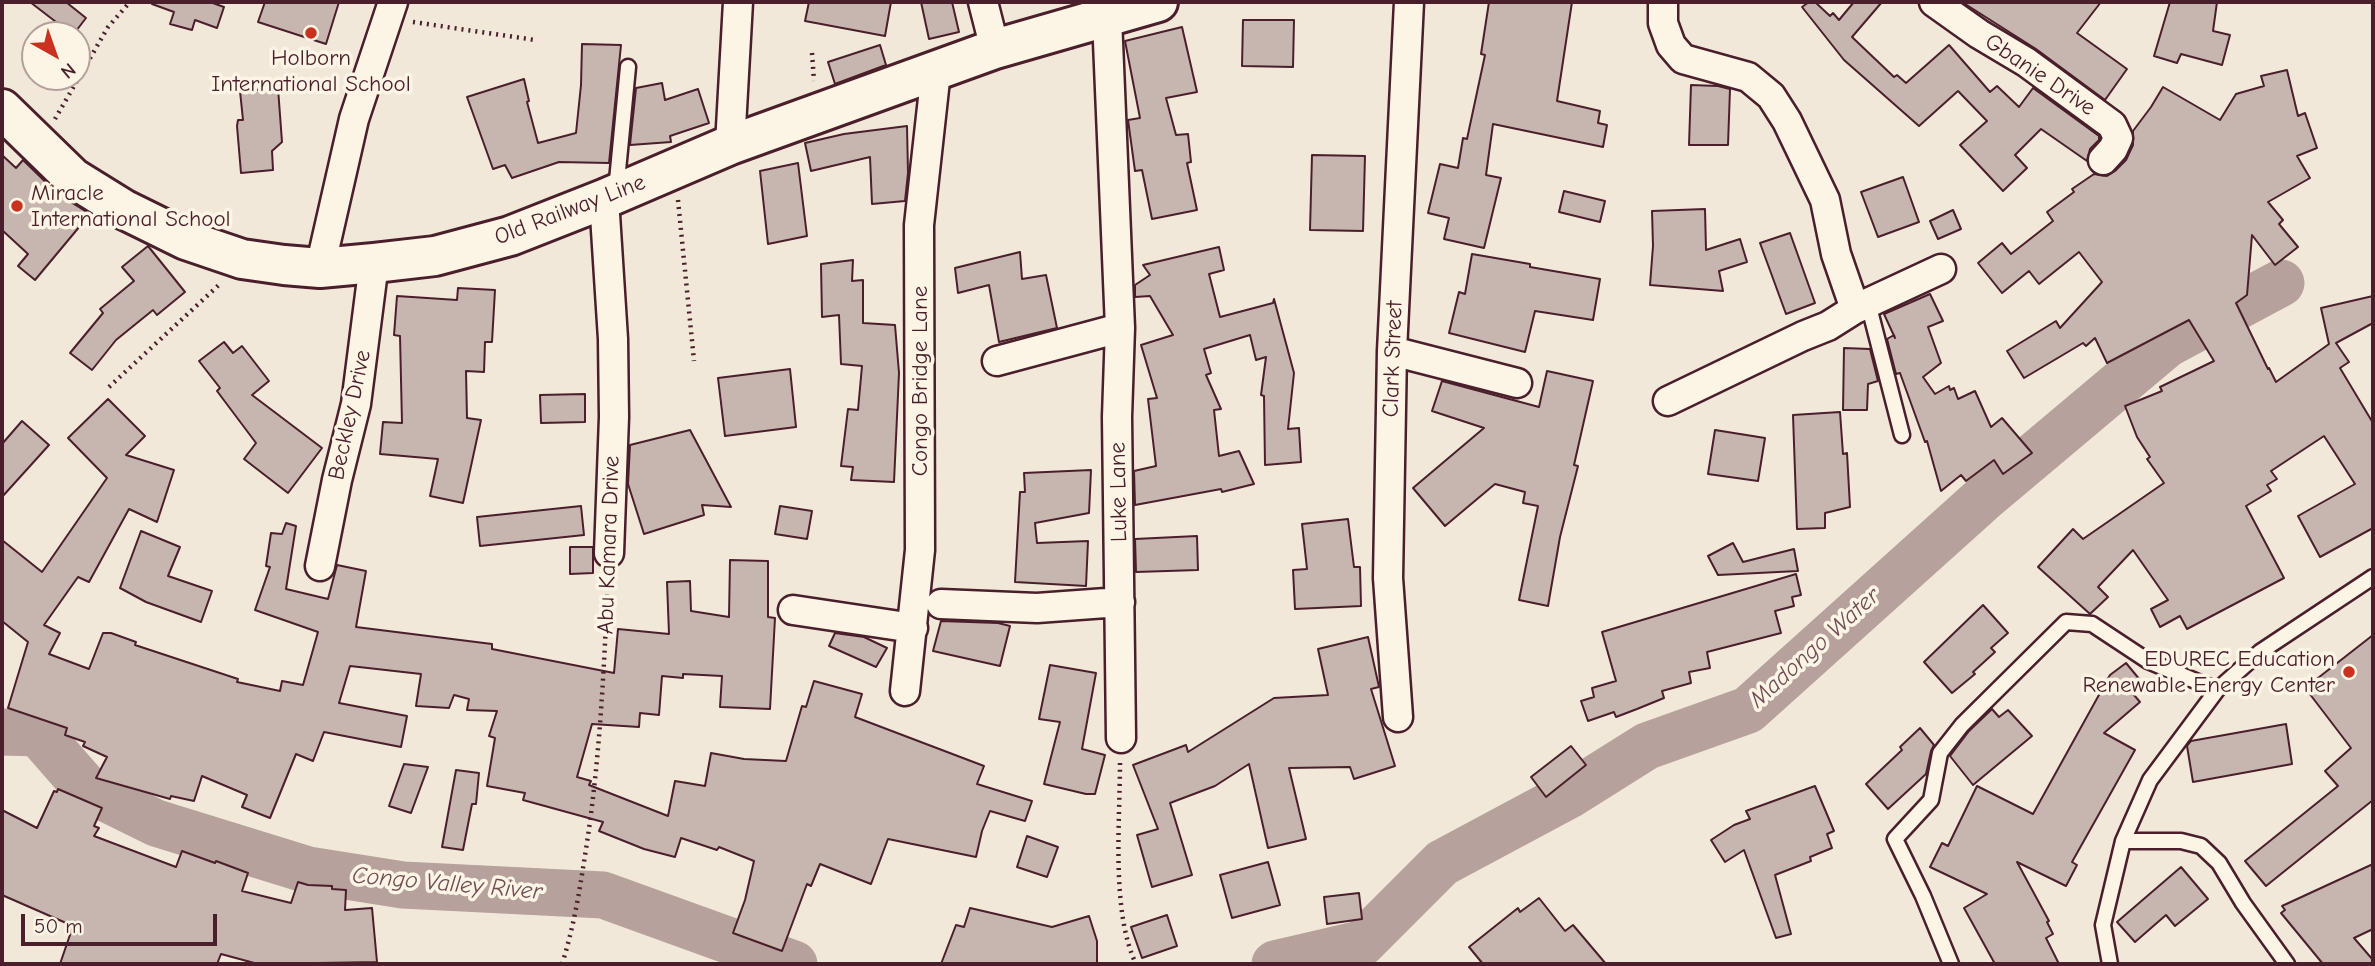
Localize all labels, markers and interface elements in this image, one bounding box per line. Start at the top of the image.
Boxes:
north arrow [21,21,91,91]
marker: Holborn International School [303,25,319,41]
street label: Gbanie Drive [1980,28,2100,122]
place label: Holborn International School [211,44,411,98]
text: N [56,58,80,83]
street label: Old Railway Line [491,169,649,251]
place label: Miracle International School [31,179,231,233]
marker: Miracle International School [9,198,25,214]
street label: Congo Bridge Lane [906,286,934,476]
street label: Clark Street [1377,300,1409,418]
street label: Beckley Drive [323,348,377,482]
street label: Luke Lane [1104,442,1134,542]
street label: Abu Kamara Drive [592,455,626,635]
water label: Madongo Water [1744,582,1886,714]
place label: EDUREC Education Renewable Energy Center [2082,645,2335,699]
marker: EDUREC Education Renewable Energy Center [2341,664,2357,680]
water label: Congo Valley River [351,861,543,907]
scale bar [24,900,220,944]
text: 50 m [34,914,83,938]

